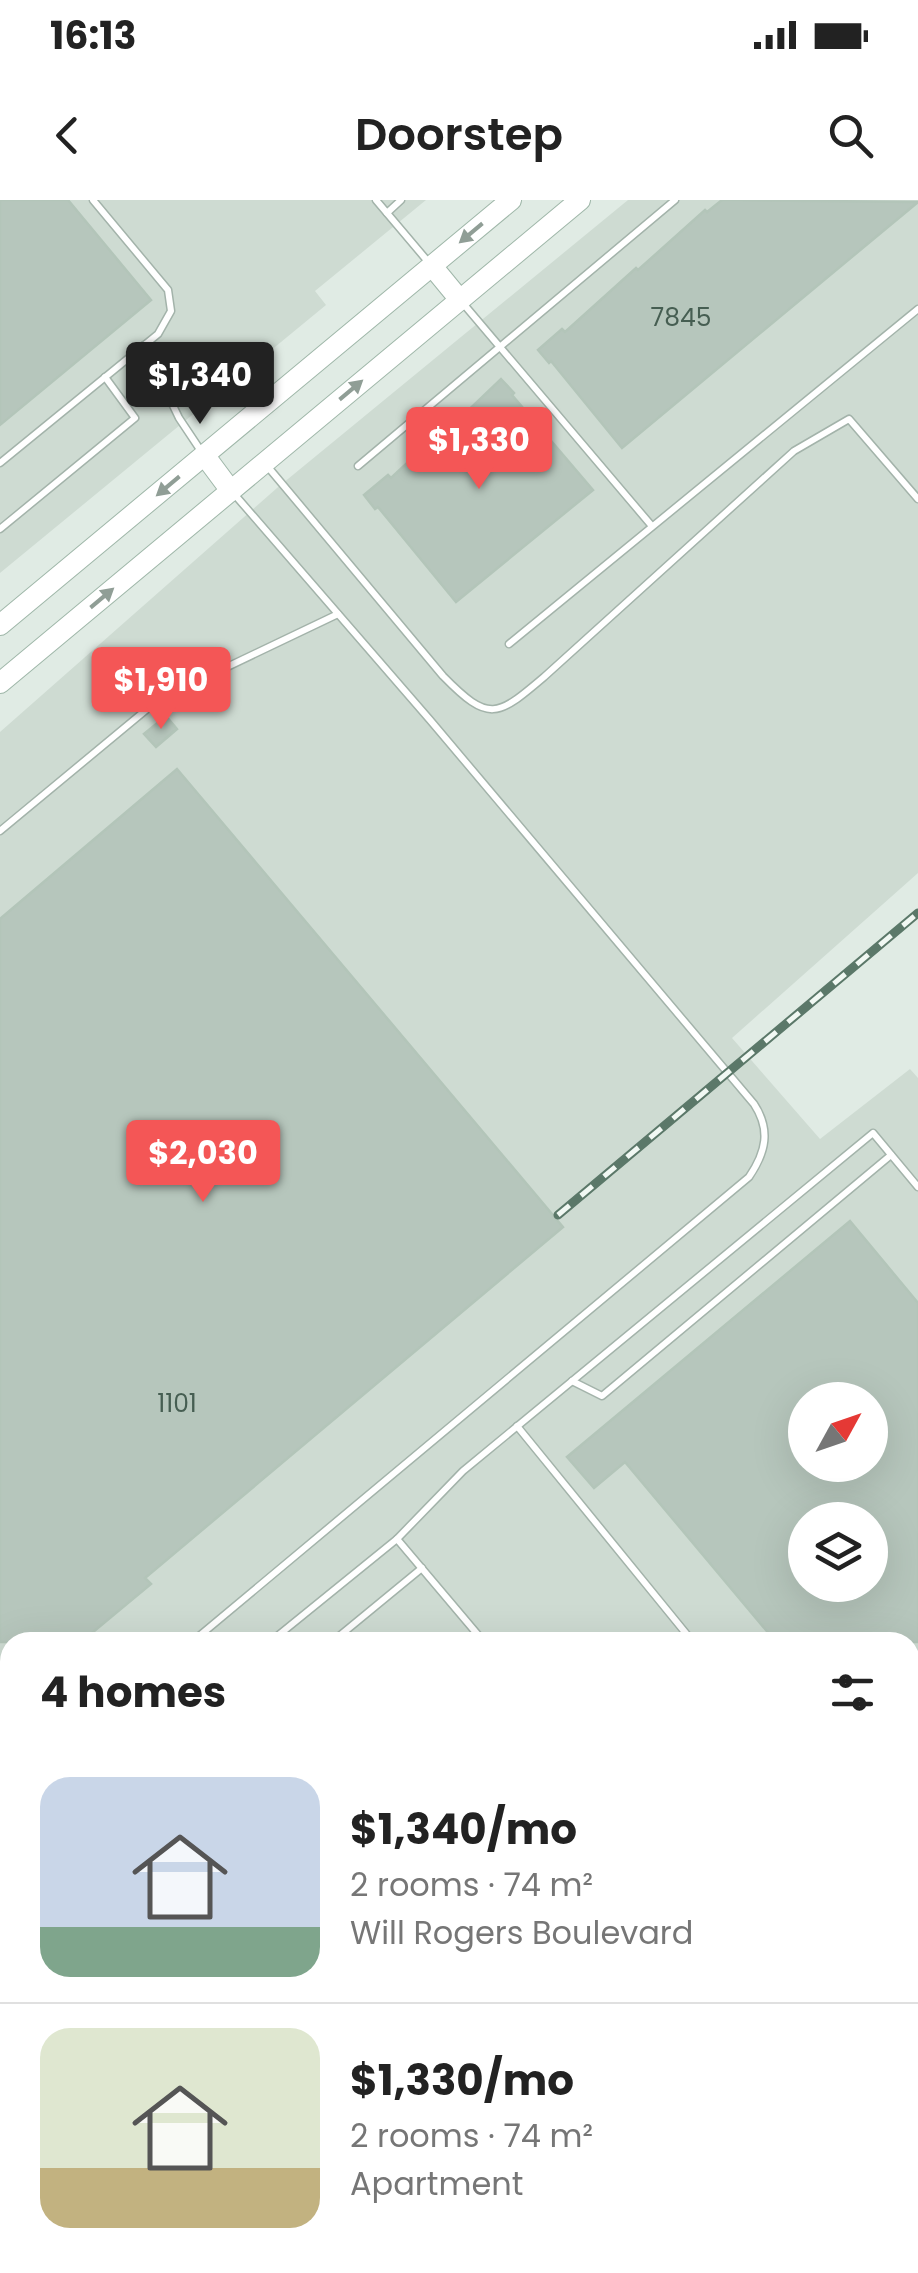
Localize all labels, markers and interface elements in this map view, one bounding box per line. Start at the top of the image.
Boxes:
text: 16:13 [50,9,137,62]
text: Doorstep [355,103,563,166]
icon: back [40,108,95,163]
icon: search [823,108,878,163]
one-way arrow [459,222,484,243]
house number: 7845 [651,300,711,335]
pin: $1,340 [119,342,281,427]
text: $1,340 [148,352,252,397]
one-way arrow [339,380,364,401]
pin: $1,330 [398,407,560,492]
text: $1,330 [428,417,530,462]
one-way arrow [156,475,181,496]
one-way arrow [89,588,114,610]
pin: $1,910 [80,647,242,732]
text: $1,910 [114,657,208,702]
pin: $2,030 [122,1120,284,1205]
text: $2,030 [148,1130,258,1175]
north arrow [788,1382,888,1482]
map controls [788,1382,888,1602]
house number: 1101 [157,1386,197,1421]
button: layers [788,1502,888,1602]
text: 4 homes [40,1663,226,1722]
icon: filters [825,1665,880,1720]
text: $1,340/mo [350,1800,577,1859]
icon: home [120,1817,240,1937]
text: 2 rooms · 74 m² [350,1862,593,1907]
text: Will Rogers Boulevard [350,1910,693,1955]
text: $1,330/mo [350,2051,574,2110]
icon: home [120,2068,240,2188]
text: 2 rooms · 74 m² [350,2113,593,2158]
text: Apartment [350,2161,523,2206]

